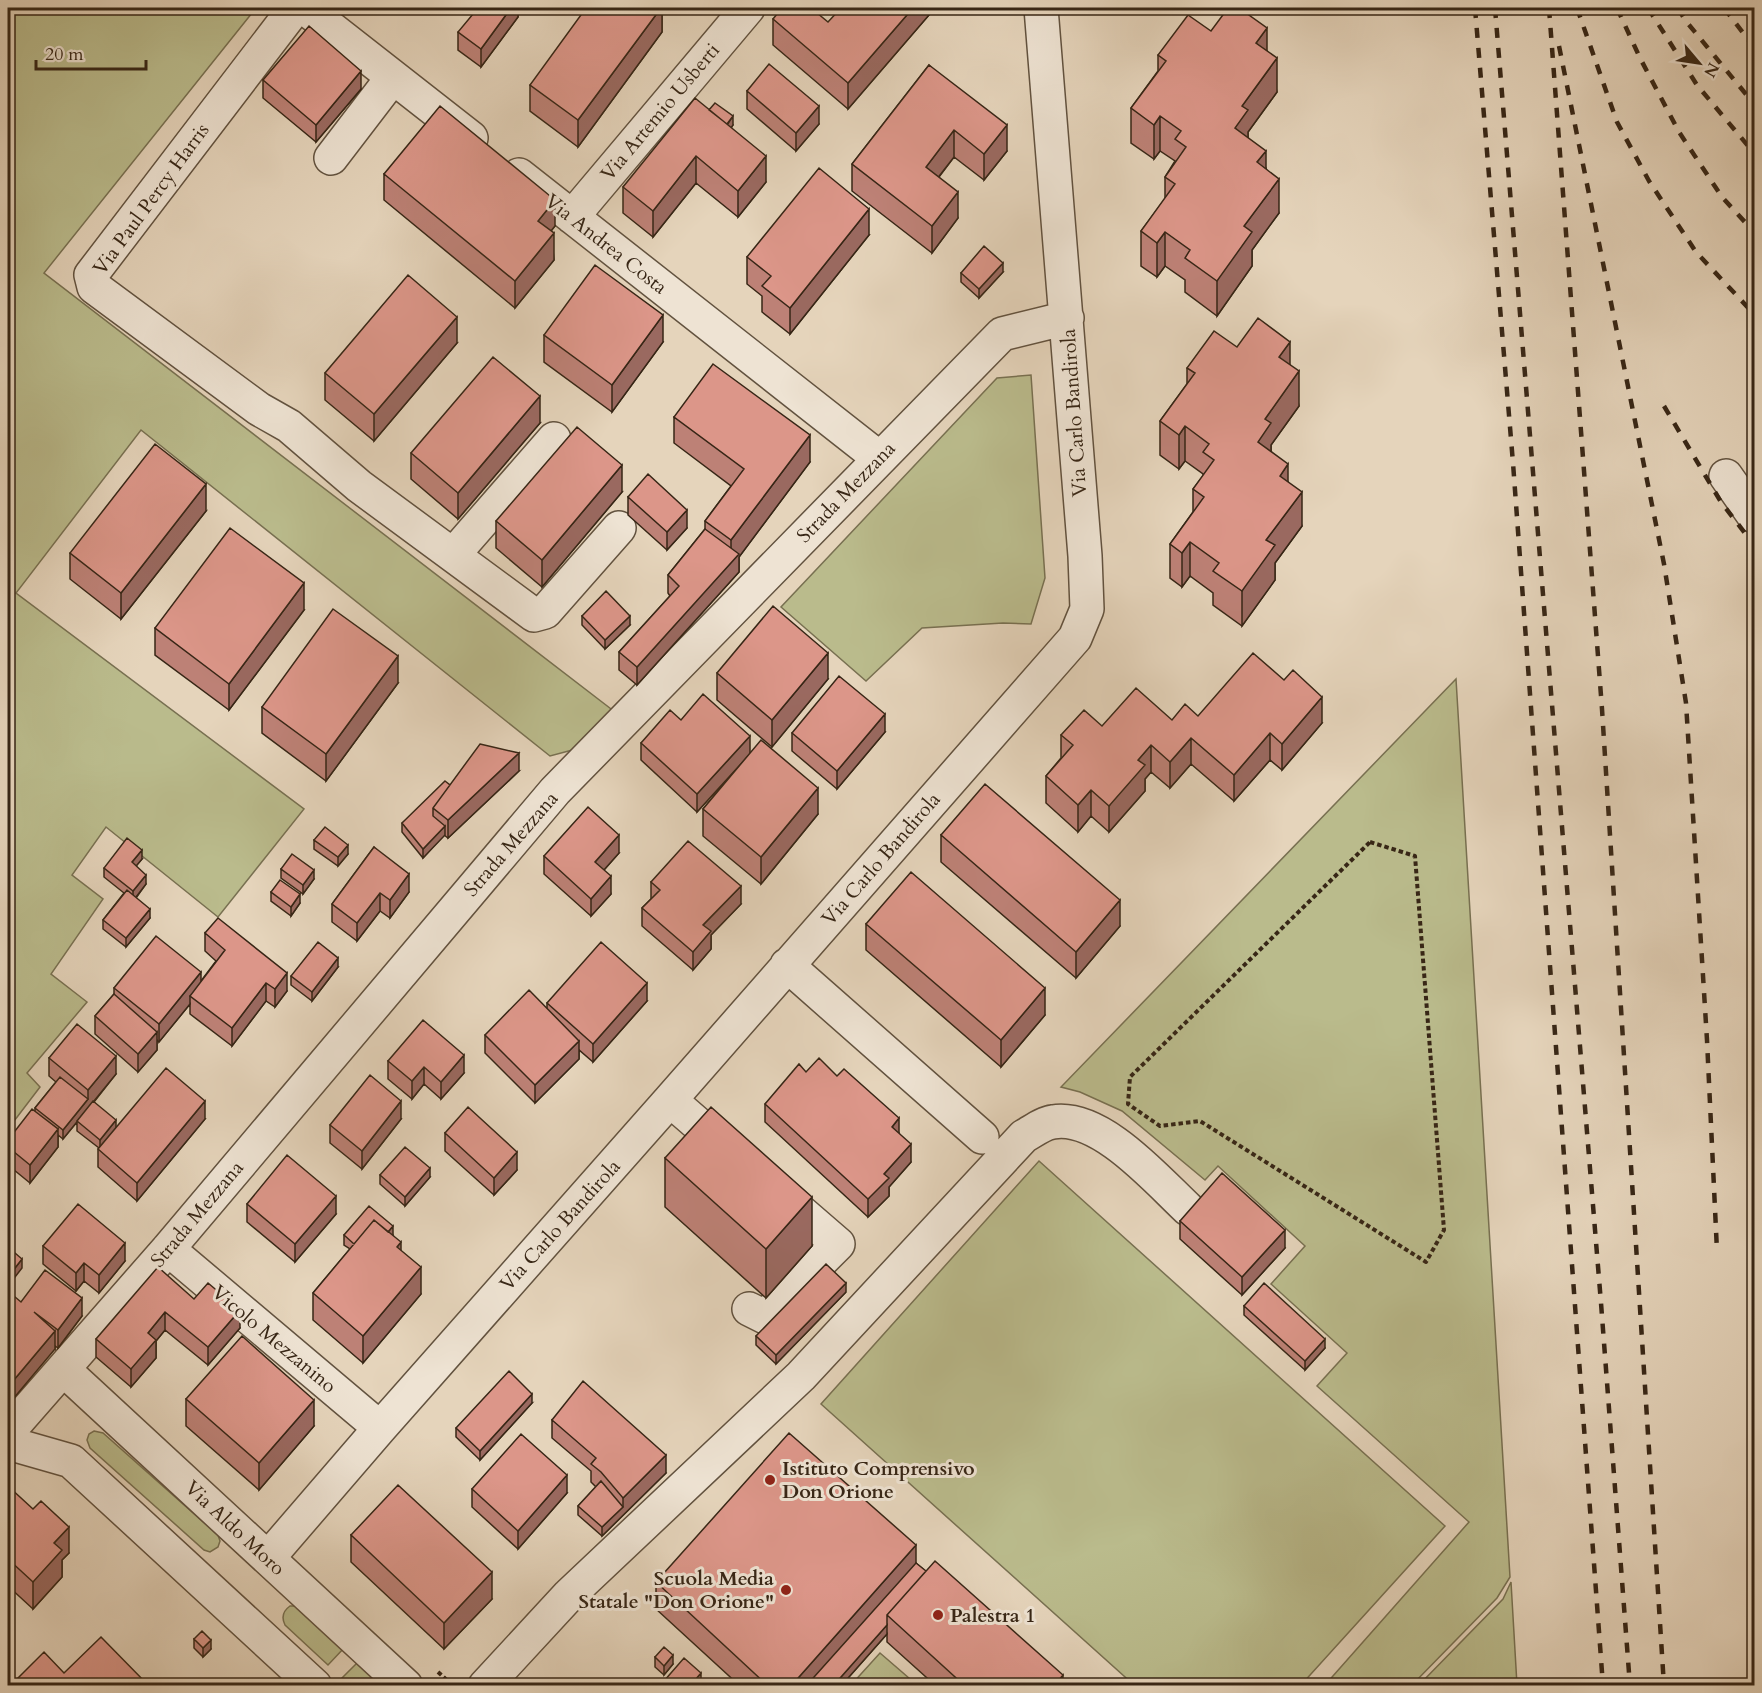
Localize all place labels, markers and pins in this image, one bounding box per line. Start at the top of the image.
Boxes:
place label: Istituto Comprensivo Don Orione [782,1455,975,1505]
marker: Istituto Comprensivo Don Orione [763,1473,777,1487]
place label: Scuola Media Statale "Don Orione" [578,1565,774,1615]
marker: Scuola Media Statale "Don Orione" [779,1583,793,1597]
place label: Palestra 1 [950,1602,1035,1629]
marker: Palestra 1 [931,1608,945,1622]

